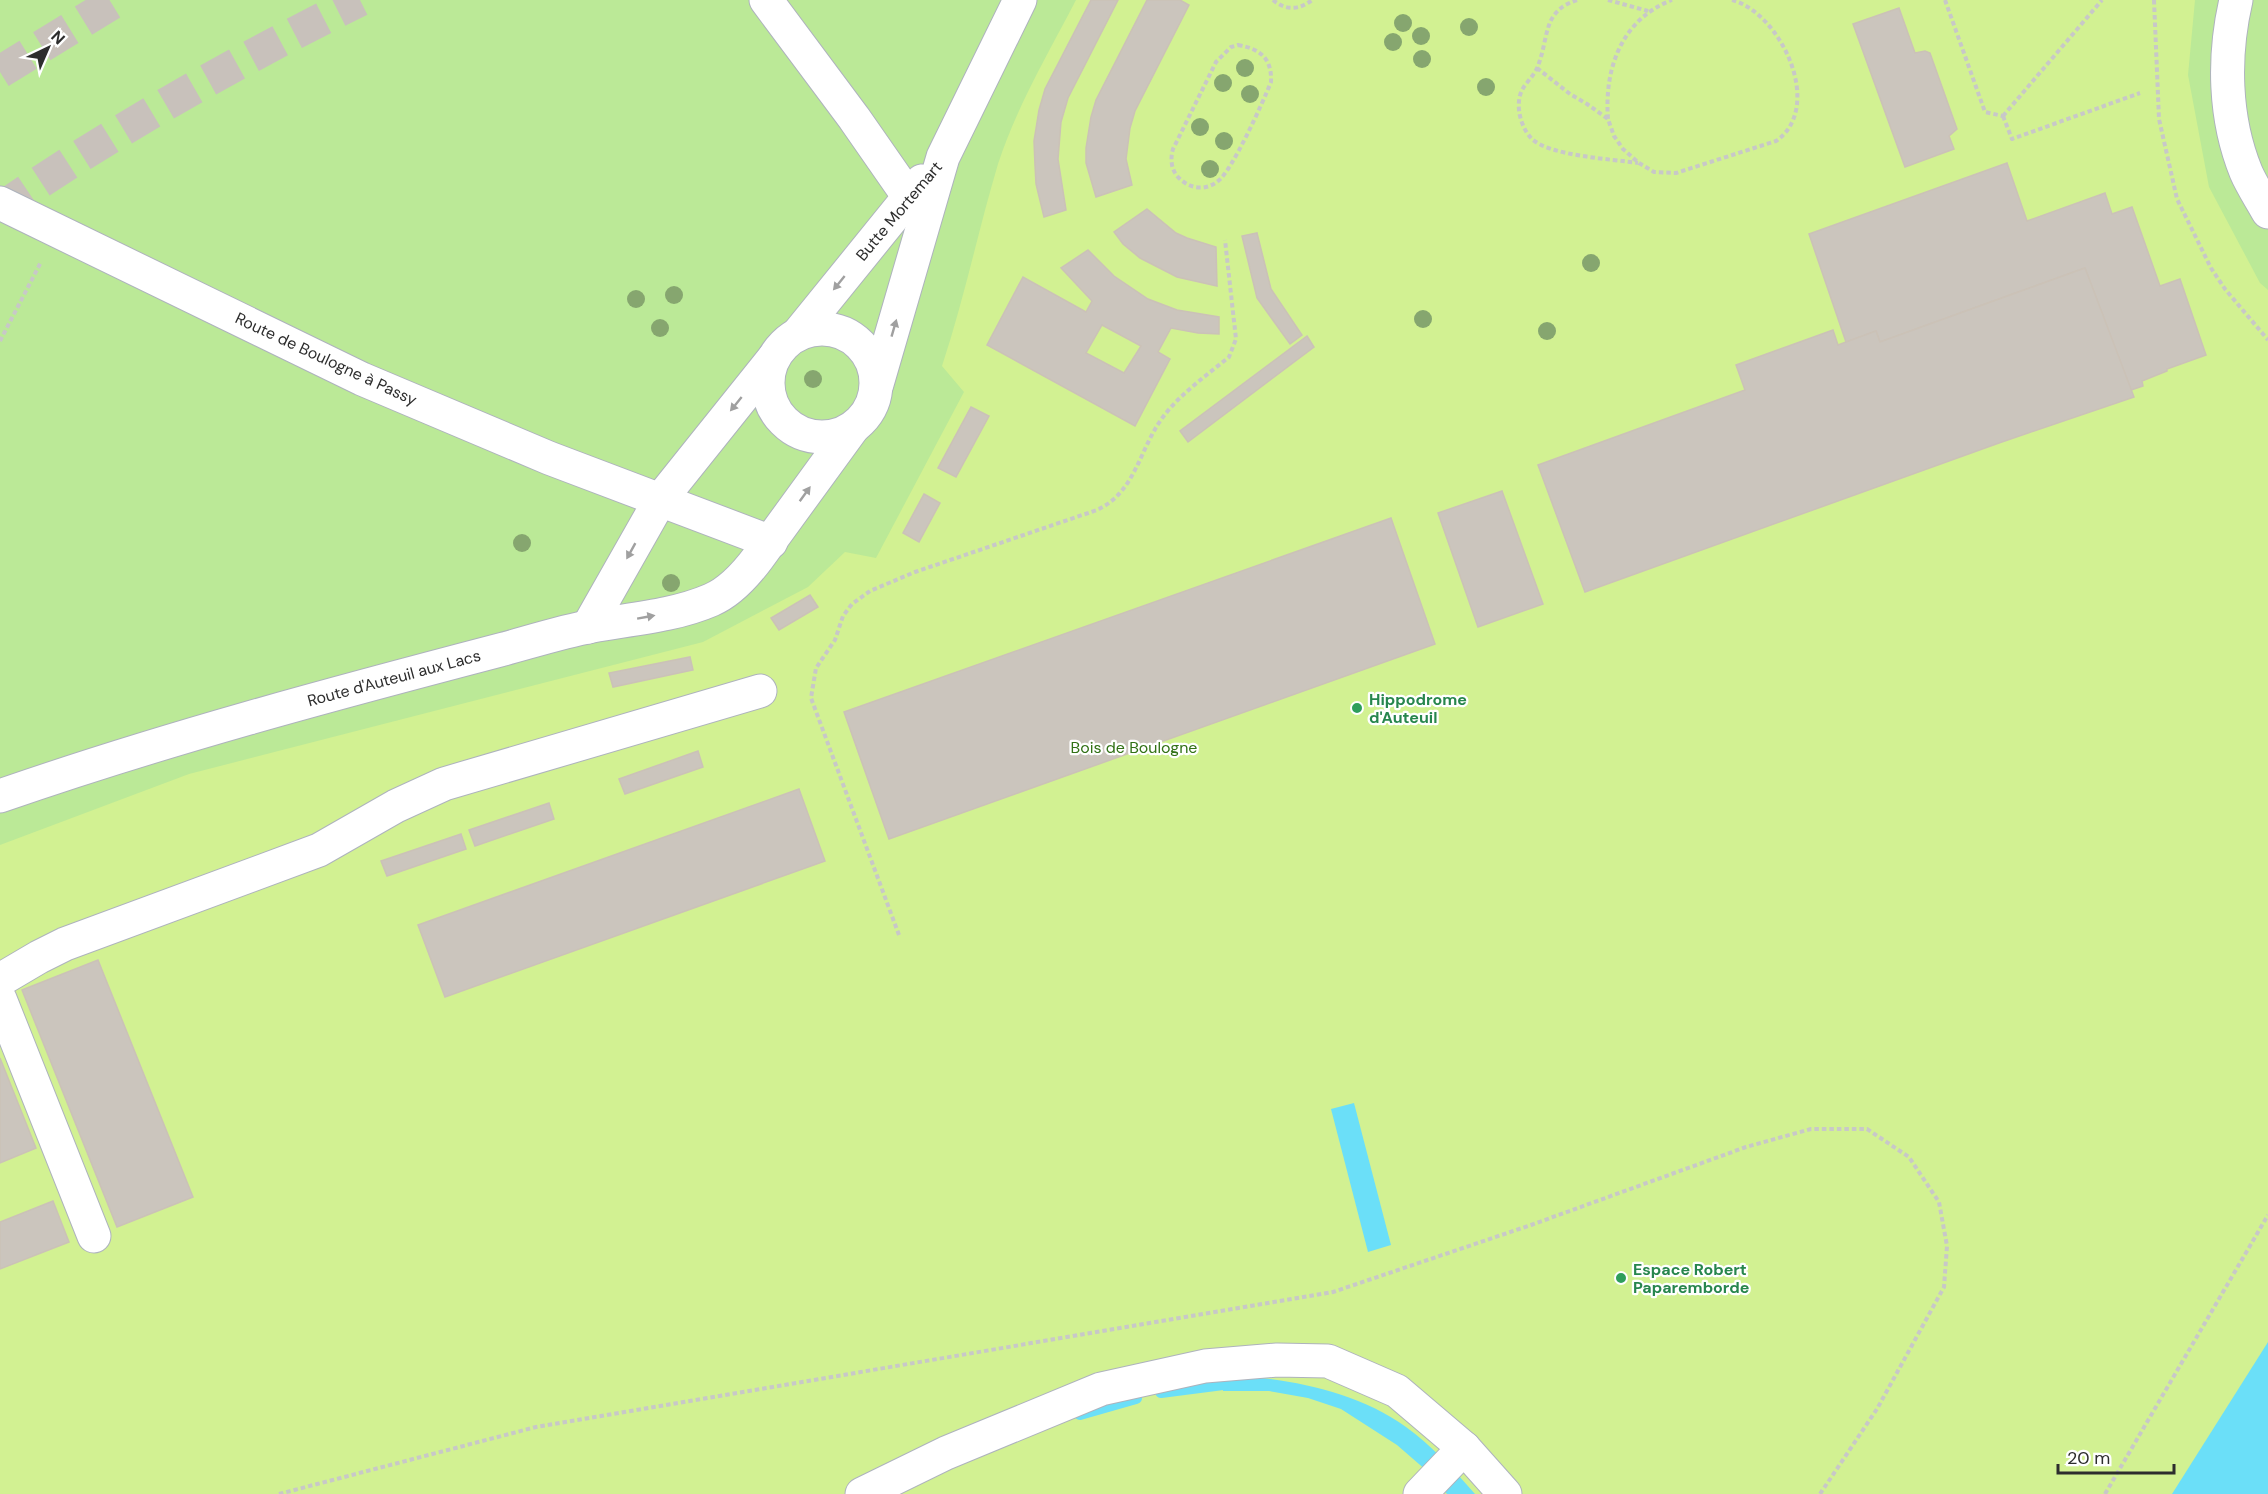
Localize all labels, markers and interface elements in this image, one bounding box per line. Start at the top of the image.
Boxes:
north arrow [18,18,78,78]
text: N [47,26,70,49]
street label: Butte Mortemart [851,157,947,265]
one-way arrow [833,275,846,290]
street label: Route de Boulogne à Passy [232,308,420,410]
one-way arrow [890,319,899,337]
one-way arrow [730,396,743,412]
one-way arrow [799,487,811,502]
one-way arrow [626,543,636,560]
one-way arrow [637,612,656,621]
street label: Route d'Auteuil aux Lacs [305,645,483,711]
place label: Hippodrome d'Auteuil [1369,689,1467,728]
marker: Hippodrome d'Auteuil [1350,701,1364,715]
park label: Bois de Boulogne [1071,737,1197,758]
place label: Espace Robert Paparemborde [1633,1259,1749,1298]
marker: Espace Robert Paparemborde [1614,1271,1628,1285]
scale bar [2058,1437,2174,1475]
text: 20 m [2067,1446,2110,1470]

